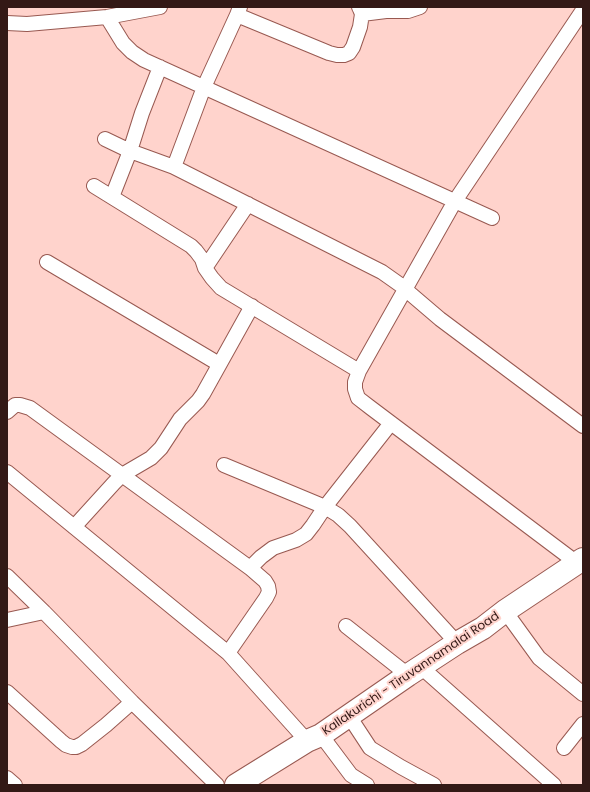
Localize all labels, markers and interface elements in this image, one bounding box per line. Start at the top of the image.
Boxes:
street label: Kallakurichi - Tiruvannamalai Road [320,609,502,739]

